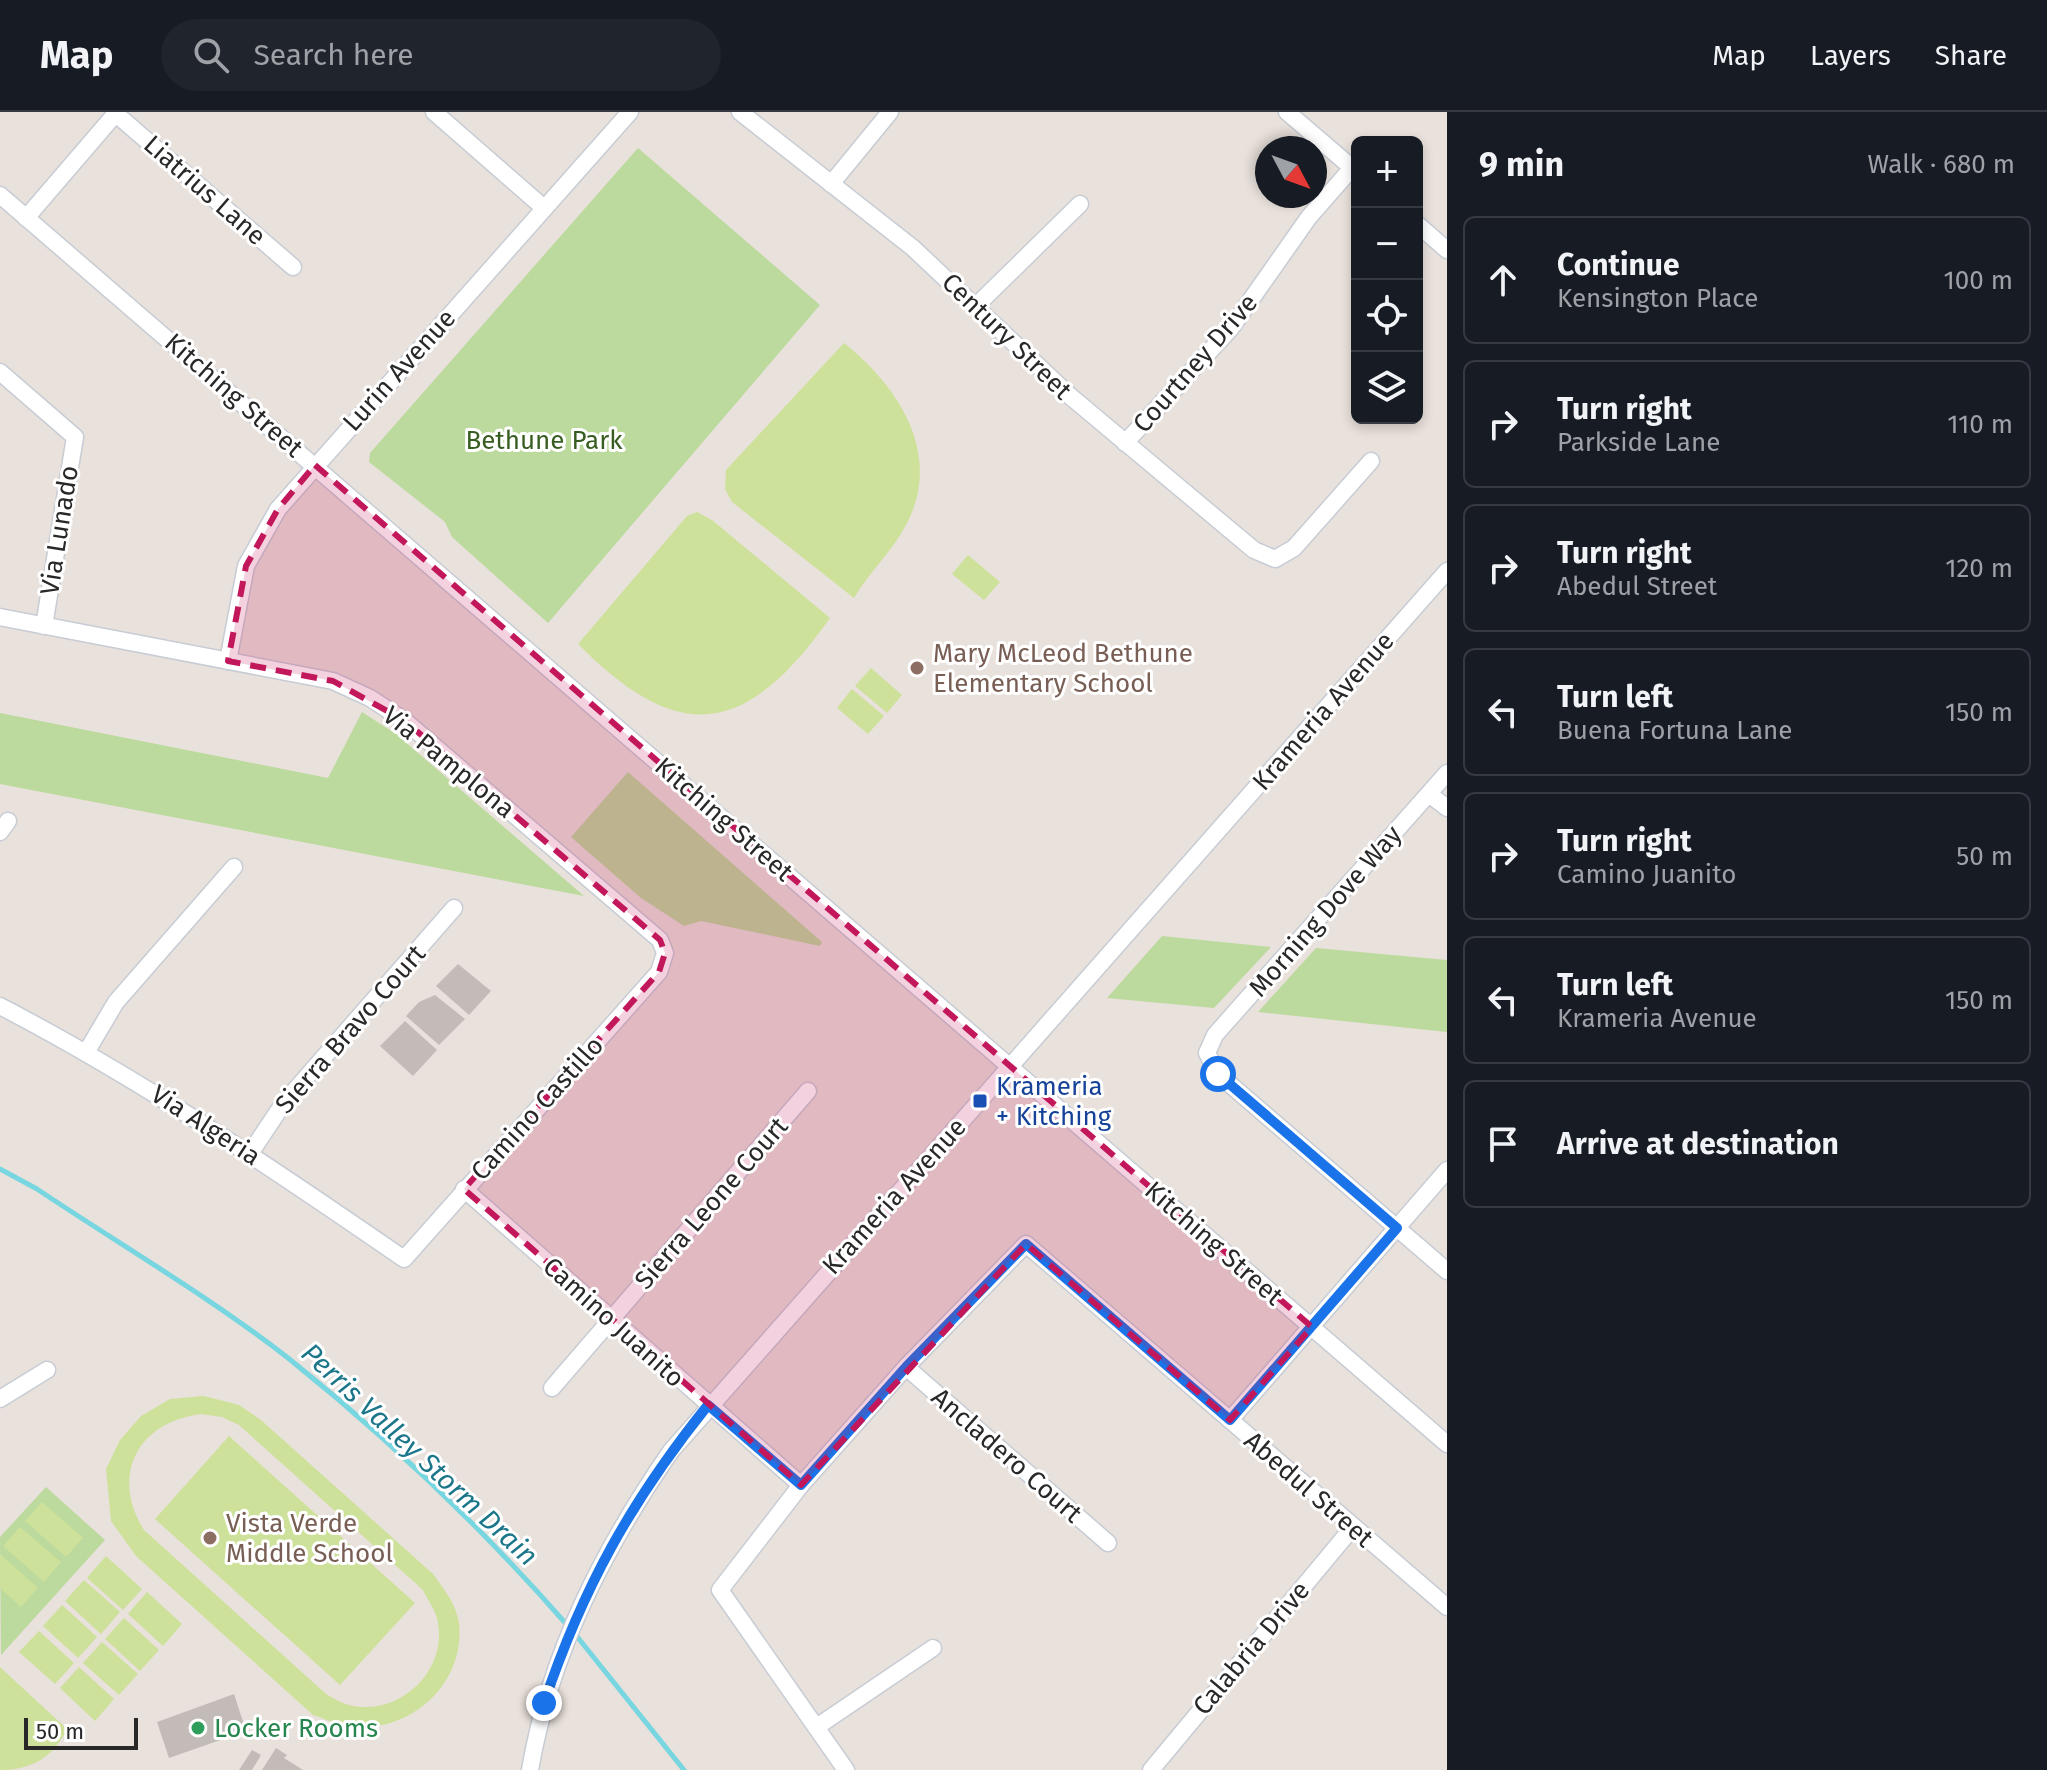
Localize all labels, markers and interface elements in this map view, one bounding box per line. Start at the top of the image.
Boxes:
search box [161,19,721,91]
text: Map [40,32,113,78]
icon: search [189,33,233,77]
text: Search here [253,37,414,73]
text: Map [1712,39,1766,72]
text: Layers [1810,39,1891,72]
text: Share [1935,39,2007,72]
street label: Liatrius Lane [137,129,272,252]
north arrow [1255,136,1327,208]
map controls [1351,136,1423,424]
button: + [1351,136,1423,208]
text: 9 min [1479,144,1564,185]
text: Walk · 680 m [1868,149,2015,180]
button: − [1351,208,1423,280]
text: Continue [1557,247,1680,283]
icon: ahead [1481,258,1525,302]
text: 100 m [1944,265,2013,296]
street label: Century Street [935,267,1078,406]
button: locate [1351,280,1423,352]
text: Kensington Place [1557,283,1758,314]
street label: Courtney Drive [1127,288,1264,439]
street label: Lurin Avenue [337,303,462,438]
street label: Kitching Street [158,327,310,464]
button: layers [1351,352,1423,424]
text: Turn right [1557,391,1692,427]
icon: right [1481,402,1525,446]
text: 110 m [1947,409,2013,440]
park label: Bethune Park [465,425,623,456]
text: Parkside Lane [1557,427,1720,458]
street label: Via Lunado [34,463,85,597]
text: Turn right [1557,535,1692,571]
icon: right [1481,546,1525,590]
text: 120 m [1945,553,2013,584]
text: Abedul Street [1557,571,1717,602]
street label: Krameria Avenue [1246,626,1401,797]
place label: Mary McLeod Bethune Elementary School [933,638,1193,699]
marker: Mary McLeod Bethune Elementary School [908,659,926,677]
text: Turn left [1557,679,1673,715]
icon: left [1481,690,1525,734]
text: 150 m [1945,697,2013,728]
street label: Via Pamplona [377,700,521,825]
text: Buena Fortuna Lane [1557,715,1792,746]
street label: Kitching Street [648,751,800,888]
street label: Morning Dove Way [1243,819,1408,1003]
text: Turn right [1557,823,1692,859]
icon: right [1481,834,1525,878]
text: 50 m [1956,841,2013,872]
text: Camino Juanito [1557,859,1736,890]
street label: Sierra Bravo Court [269,938,432,1120]
text: Turn left [1557,967,1673,1003]
icon: left [1481,978,1525,1022]
text: 150 m [1945,985,2013,1016]
text: Krameria Avenue [1557,1003,1757,1034]
street label: Camino Castillo [465,1030,610,1187]
route start [1200,1056,1236,1092]
place label: Krameria + Kitching [996,1071,1112,1132]
street label: Via Algeria [145,1079,266,1172]
marker: Krameria + Kitching [971,1092,989,1110]
street label: Sierra Leone Court [628,1111,795,1296]
street label: Krameria Avenue [816,1112,973,1281]
icon: arrive [1481,1122,1525,1166]
text: Arrive at destination [1557,1126,1839,1162]
street label: Kitching Street [1138,1175,1290,1312]
street label: Camino Juanito [537,1251,691,1394]
water label: Perris Valley Storm Drain [295,1336,545,1572]
street label: Ancladero Court [925,1382,1089,1529]
street label: Abedul Street [1238,1425,1380,1554]
place label: Vista Verde Middle School [226,1508,393,1569]
marker: Vista Verde Middle School [201,1529,219,1547]
street label: Calabria Drive [1187,1575,1316,1721]
route end [526,1685,562,1721]
place label: Locker Rooms [214,1713,378,1744]
scale bar [24,1714,138,1750]
text: 50 m [36,1718,84,1745]
marker: Locker Rooms [189,1719,207,1737]

